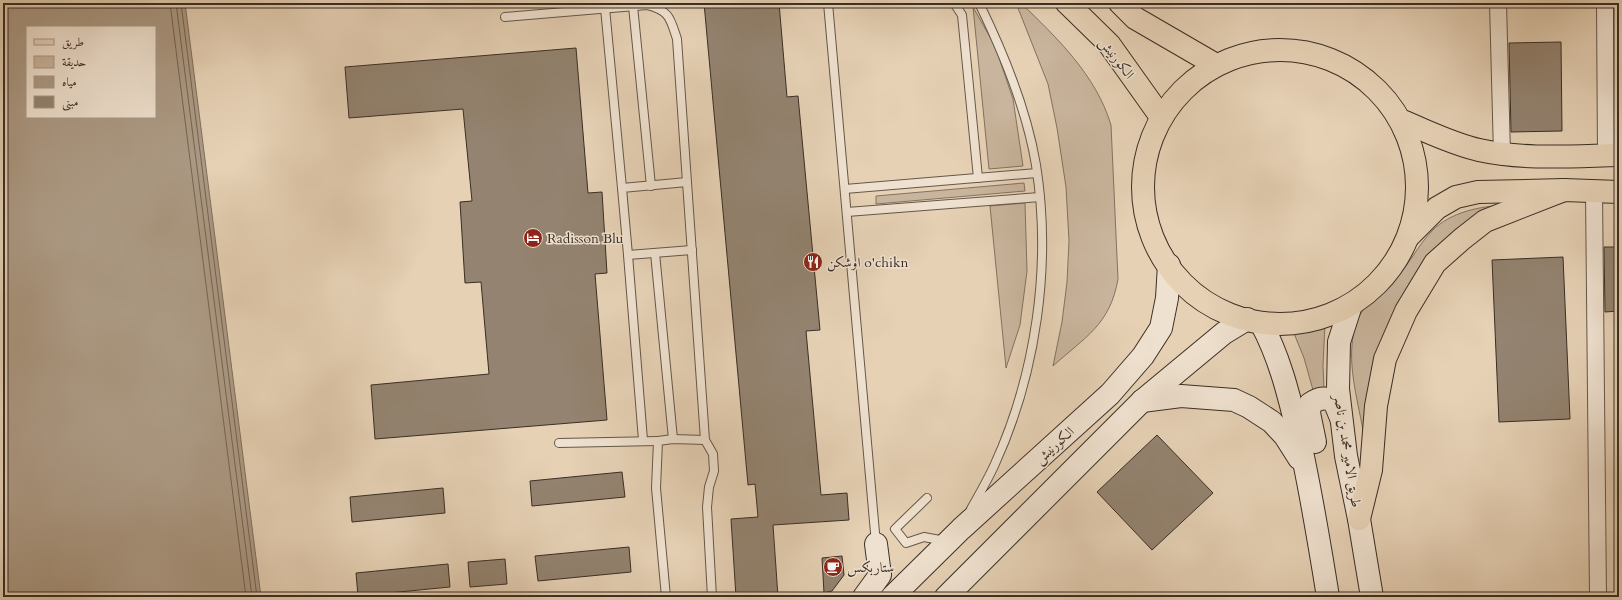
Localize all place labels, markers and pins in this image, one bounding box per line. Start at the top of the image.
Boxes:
hotel icon: Radisson Blu [522,227,544,249]
place label: Radisson Blu [547,229,624,248]
restaurant icon: اوشكن o'chikn [802,251,824,273]
place label: اوشكن o'chikn [827,253,908,272]
cafe icon: ستاربكس [822,556,844,578]
place label: ستاربكس [847,558,894,577]

